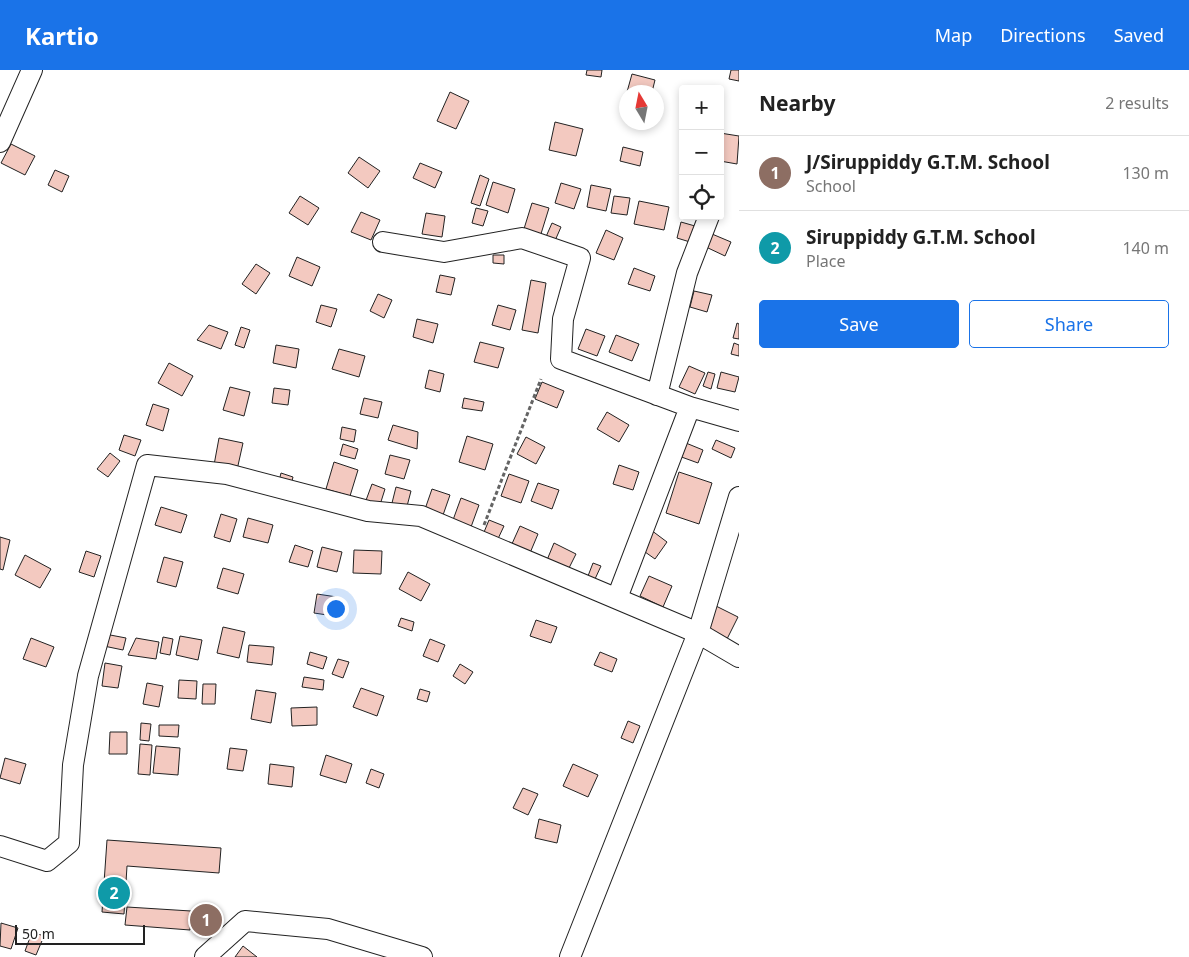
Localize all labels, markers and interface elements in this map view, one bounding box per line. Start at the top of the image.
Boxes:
text: Kartio [25,19,99,52]
text: Map [935,23,972,47]
text: Directions [1000,23,1086,47]
text: Saved [1114,23,1164,47]
north arrow [619,85,664,130]
map controls [679,85,724,220]
button: + [679,85,724,130]
text: Nearby [759,89,835,117]
text: 2 results [1105,92,1169,114]
button: − [679,130,724,175]
text: J/Siruppiddy G.T.M. School [806,149,1050,175]
text: 1 [770,162,780,184]
text: 130 m [1122,162,1169,184]
button: locate [679,175,724,220]
text: School [806,175,856,197]
text: Siruppiddy G.T.M. School [806,224,1036,250]
text: 2 [770,237,780,259]
text: 140 m [1122,237,1169,259]
text: Place [806,250,846,272]
button: Save [759,300,959,348]
button: Share [969,300,1169,348]
your location [323,596,349,622]
pin: 2 [98,874,130,912]
pin: 1 [190,901,222,939]
scale bar [15,922,145,945]
text: 50 m [22,924,55,943]

